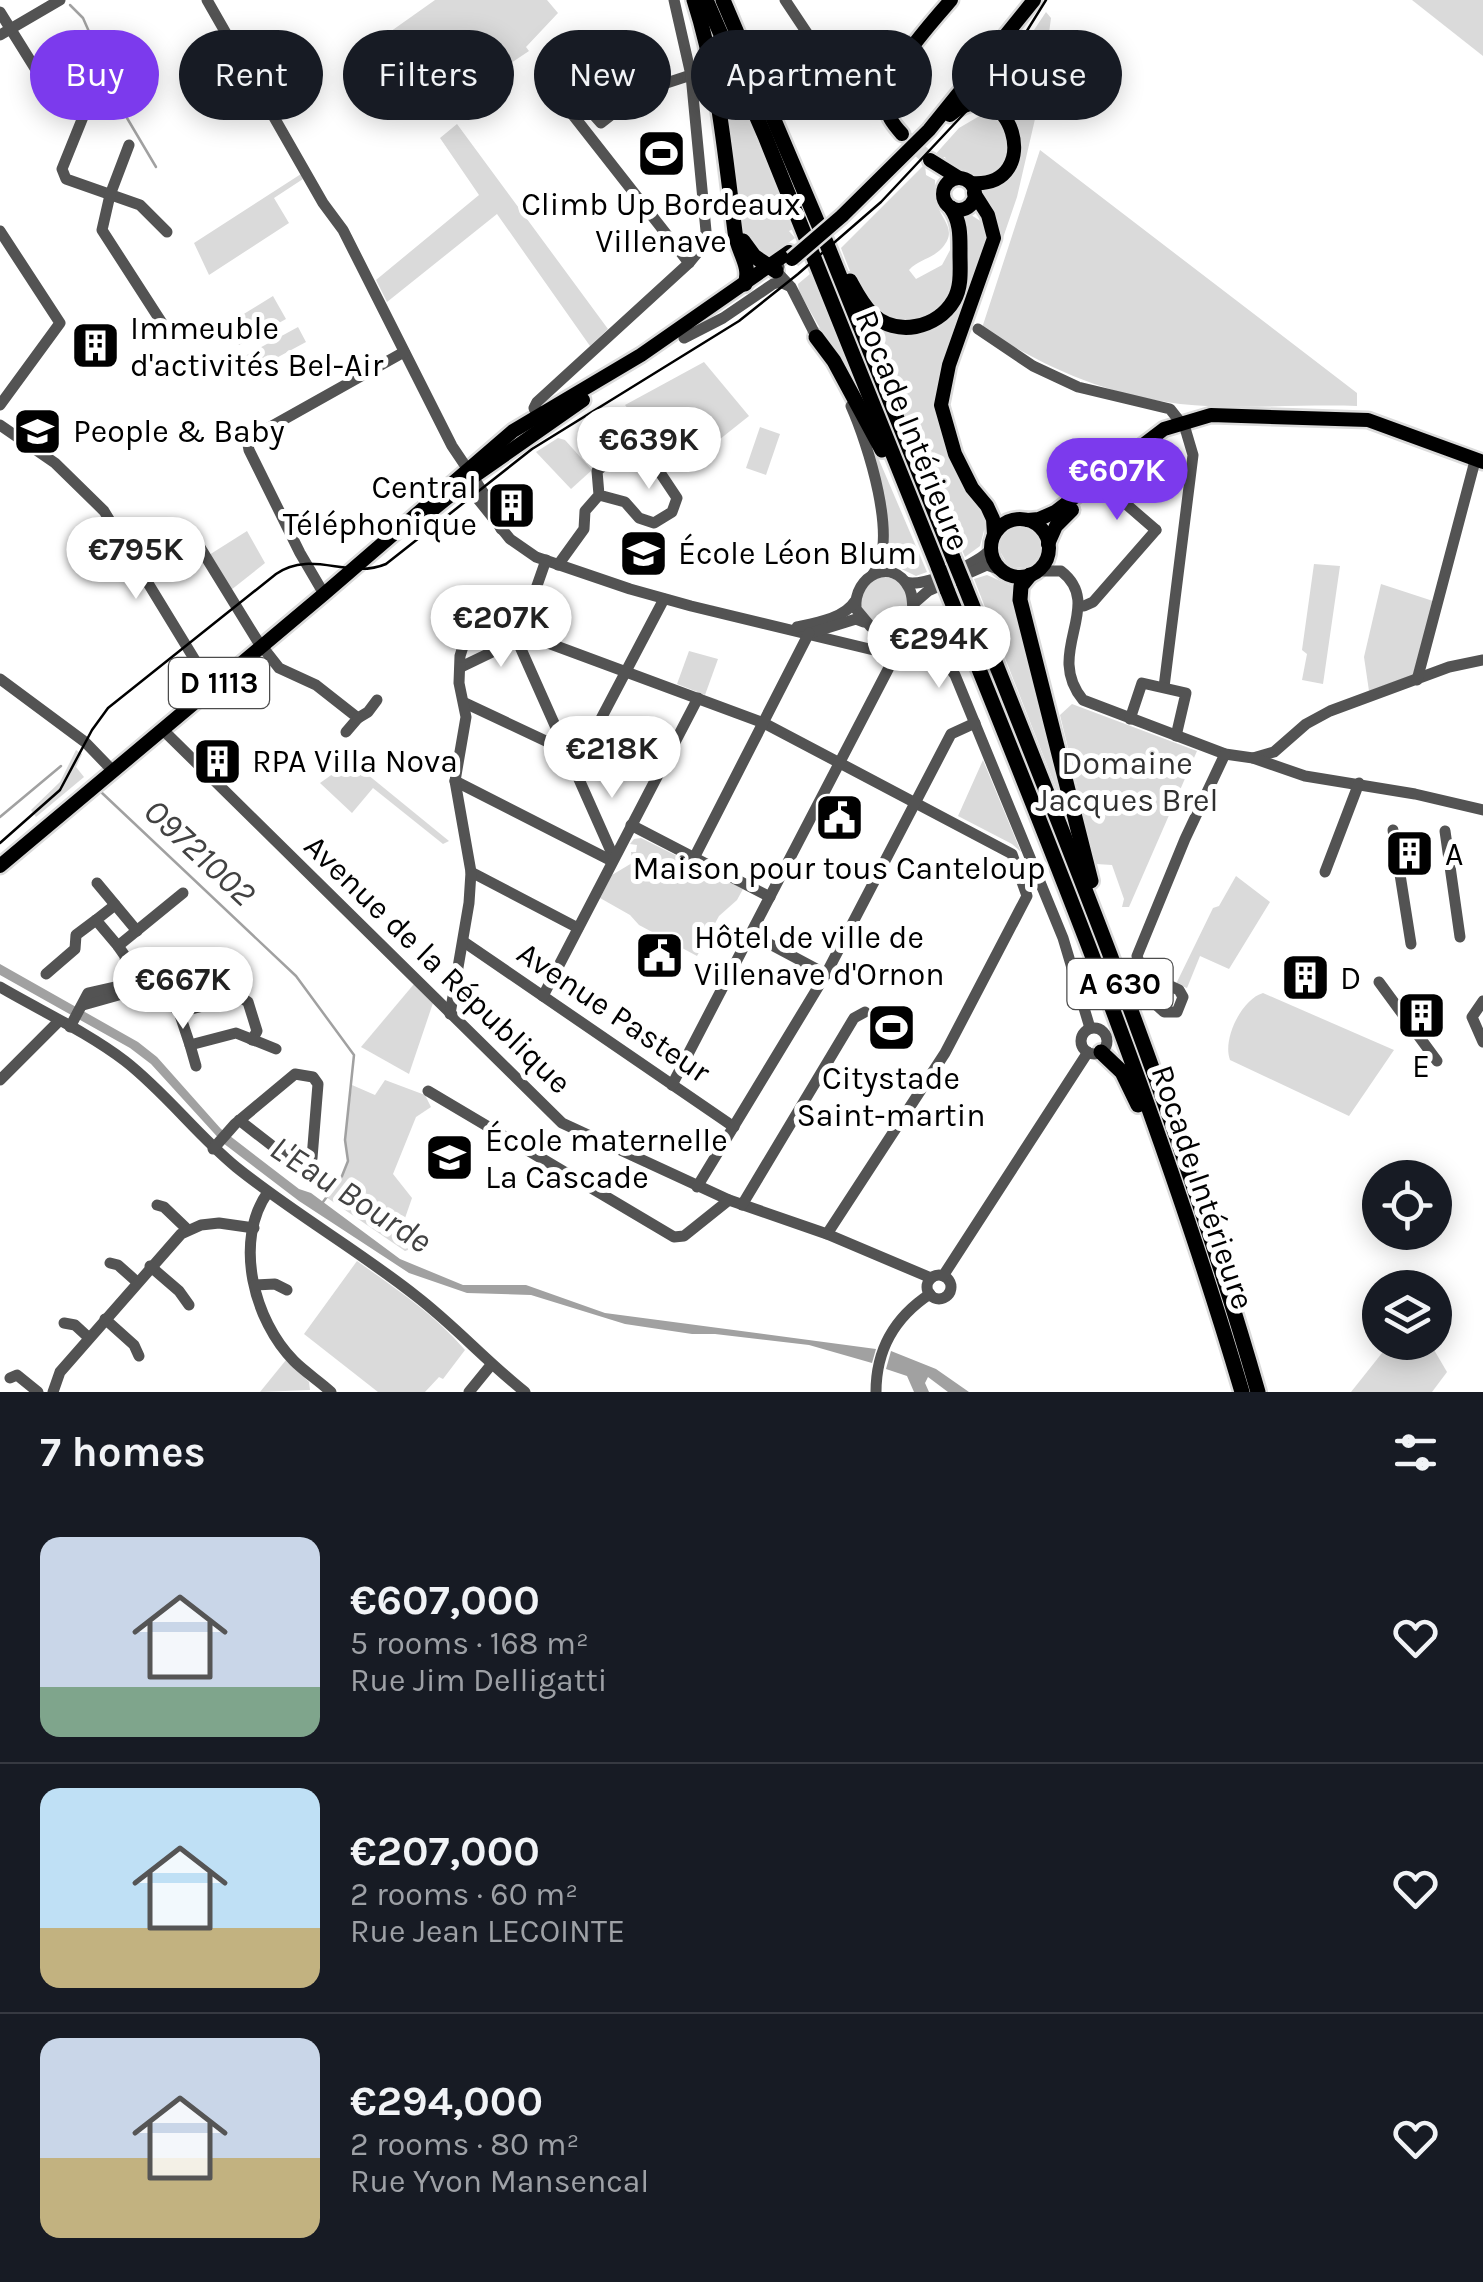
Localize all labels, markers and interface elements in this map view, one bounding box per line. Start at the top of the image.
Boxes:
chip: Buy [30,30,159,120]
chip: Rent [179,30,323,120]
chip: Filters [343,30,514,120]
chip: New [534,30,671,120]
chip: Apartment [691,30,932,120]
chip: House [952,30,1122,120]
sports icon: Climb Up Bordeaux Villenave [635,128,687,180]
place label: Climb Up Bordeaux Villenave [521,186,801,260]
street label: Rocade Intérieure [847,305,978,556]
place label: Immeuble d'activités Bel-Air [130,310,384,384]
building icon: Immeuble d'activités Bel-Air [69,320,121,372]
school or university icon: People & Baby [12,405,64,457]
pin: €639K [579,407,719,492]
place label: People & Baby [73,413,285,450]
text: €639K [599,421,699,458]
pin: €607K [1047,438,1187,523]
text: €607K [1069,452,1165,489]
place label: Central Téléphonique [283,469,477,543]
building icon: Central Téléphonique [486,479,538,531]
pin: €795K [66,517,206,602]
school or university icon: École Léon Blum [617,527,669,579]
text: €795K [88,531,184,568]
place label: École Léon Blum [678,533,917,572]
pin: €207K [431,585,571,670]
text: €207K [453,599,549,636]
pin: €294K [869,606,1009,691]
text: €294K [889,620,989,657]
road number: D 1113 [169,658,269,708]
pin: €218K [542,716,682,801]
text: €218K [566,730,658,767]
building icon: RPA Villa Nova [191,735,243,787]
place label: RPA Villa Nova [252,743,458,780]
park label: Domaine Jacques Brel [1036,745,1218,819]
water label: O9721002 [135,790,264,914]
public building icon: Maison pour tous Canteloup [813,792,865,844]
street label: Avenue de la République [297,827,579,1101]
building icon: A [1384,828,1436,880]
place label: A [1445,836,1463,873]
place label: Maison pour tous Canteloup [632,850,1046,887]
place label: Hôtel de ville de Villenave d'Ornon [694,919,945,993]
public building icon: Hôtel de ville de Villenave d'Ornon [633,929,685,981]
street label: Avenue Pasteur [510,934,717,1091]
pin: €667K [113,947,253,1032]
building icon: D [1279,952,1331,1004]
road number: A 630 [1068,959,1172,1009]
place label: D [1340,960,1361,997]
text: €667K [135,961,231,998]
building icon: E [1395,990,1447,1042]
sports icon: Citystade Saint-martin [865,1002,917,1054]
place label: E [1412,1048,1430,1085]
place label: Citystade Saint-martin [797,1060,985,1134]
street label: Rocade Intérieure [1143,1060,1262,1314]
place label: École maternelle La Cascade [485,1120,728,1196]
water label: L'Eau Bourde [263,1127,439,1262]
school or university icon: École maternelle La Cascade [424,1132,476,1184]
map controls [1362,1160,1452,1360]
button: locate [1362,1160,1452,1250]
button: layers [1362,1270,1452,1360]
icon: filters [1388,1425,1443,1480]
text: 7 homes [40,1427,206,1477]
text: €607,000 [350,1575,540,1625]
icon: home [120,1577,240,1697]
icon: heart [1388,1610,1443,1665]
text: 5 rooms · 168 m² [350,1625,589,1662]
text: Rue Jim Delligatti [350,1662,607,1699]
text: €207,000 [350,1826,540,1876]
icon: home [120,1828,240,1948]
icon: heart [1388,1861,1443,1916]
text: 2 rooms · 60 m² [350,1876,578,1913]
text: Rue Jean LECOINTE [350,1913,625,1950]
text: €294,000 [350,2076,543,2126]
icon: home [120,2078,240,2198]
icon: heart [1388,2111,1443,2166]
text: 2 rooms · 80 m² [350,2126,579,2163]
text: Rue Yvon Mansencal [350,2163,649,2200]

